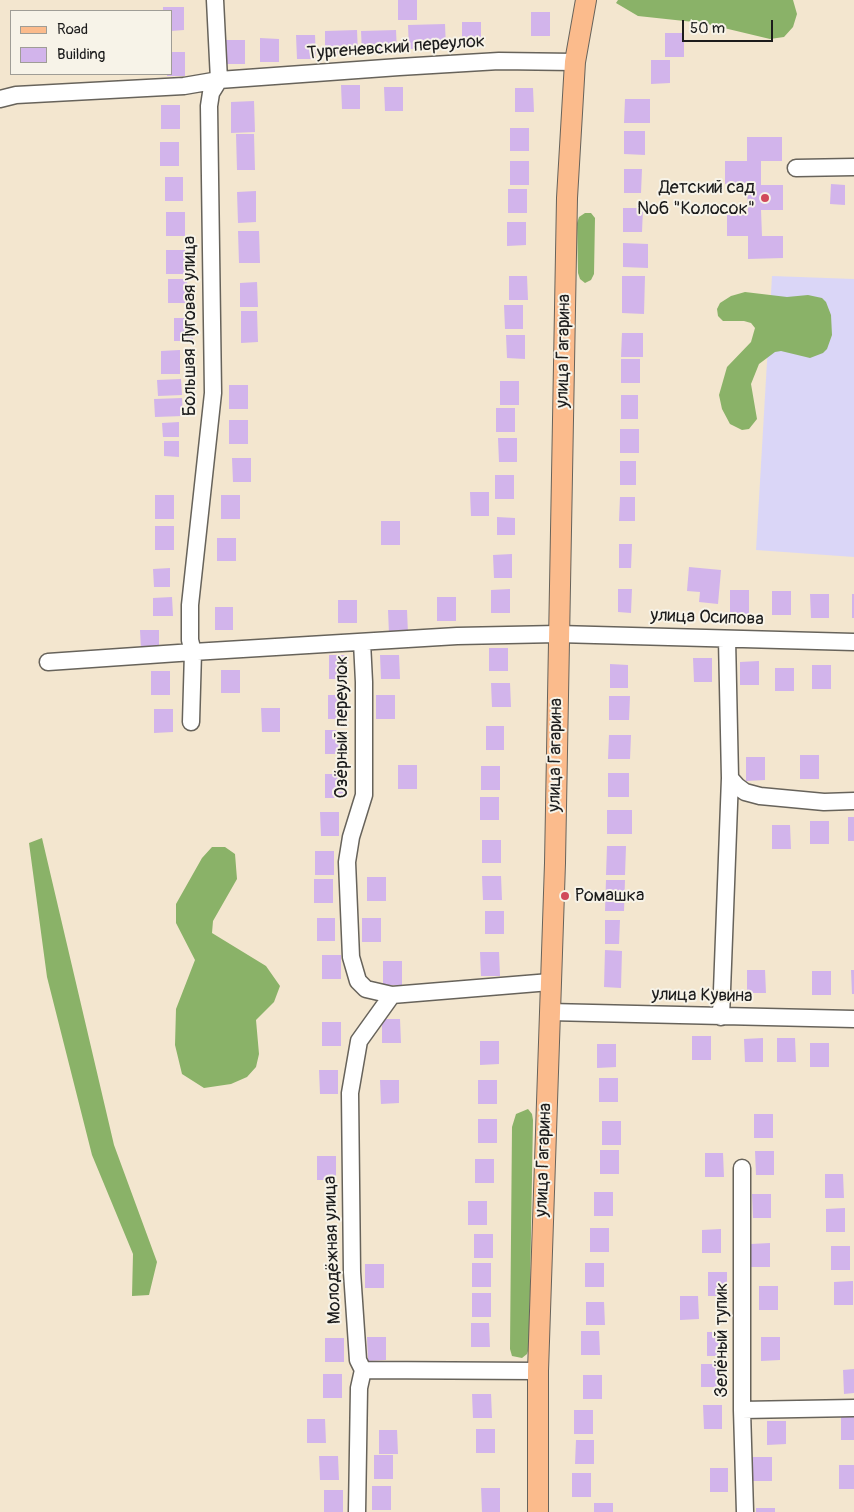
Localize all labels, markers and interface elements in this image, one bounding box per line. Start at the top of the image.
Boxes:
legend [10,10,172,75]
scale bar [684,10,775,42]
text: 50 m [690,19,725,38]
text: Road [57,20,88,39]
street label: Тургеневский переулок [306,31,486,65]
text: Building [57,45,105,64]
place label: Детский сад №6 "Колосок" [637,177,755,220]
marker: Детский сад №6 "Колосок" [759,192,771,204]
street label: Большая Луговая улица [179,236,201,416]
street label: улица Гагарина [552,294,576,408]
street label: улица Осипова [650,605,764,631]
street label: Озёрный переулок [331,656,353,798]
street label: улица Гагарина [544,698,568,812]
place label: Ромашка [575,885,644,907]
marker: Ромашка [559,890,571,902]
street label: улица Кувина [651,984,753,1008]
street label: улица Гагарина [531,1103,557,1217]
street label: Молодёжная улица [320,1175,346,1325]
street label: Зелёный тупик [711,1282,733,1398]

